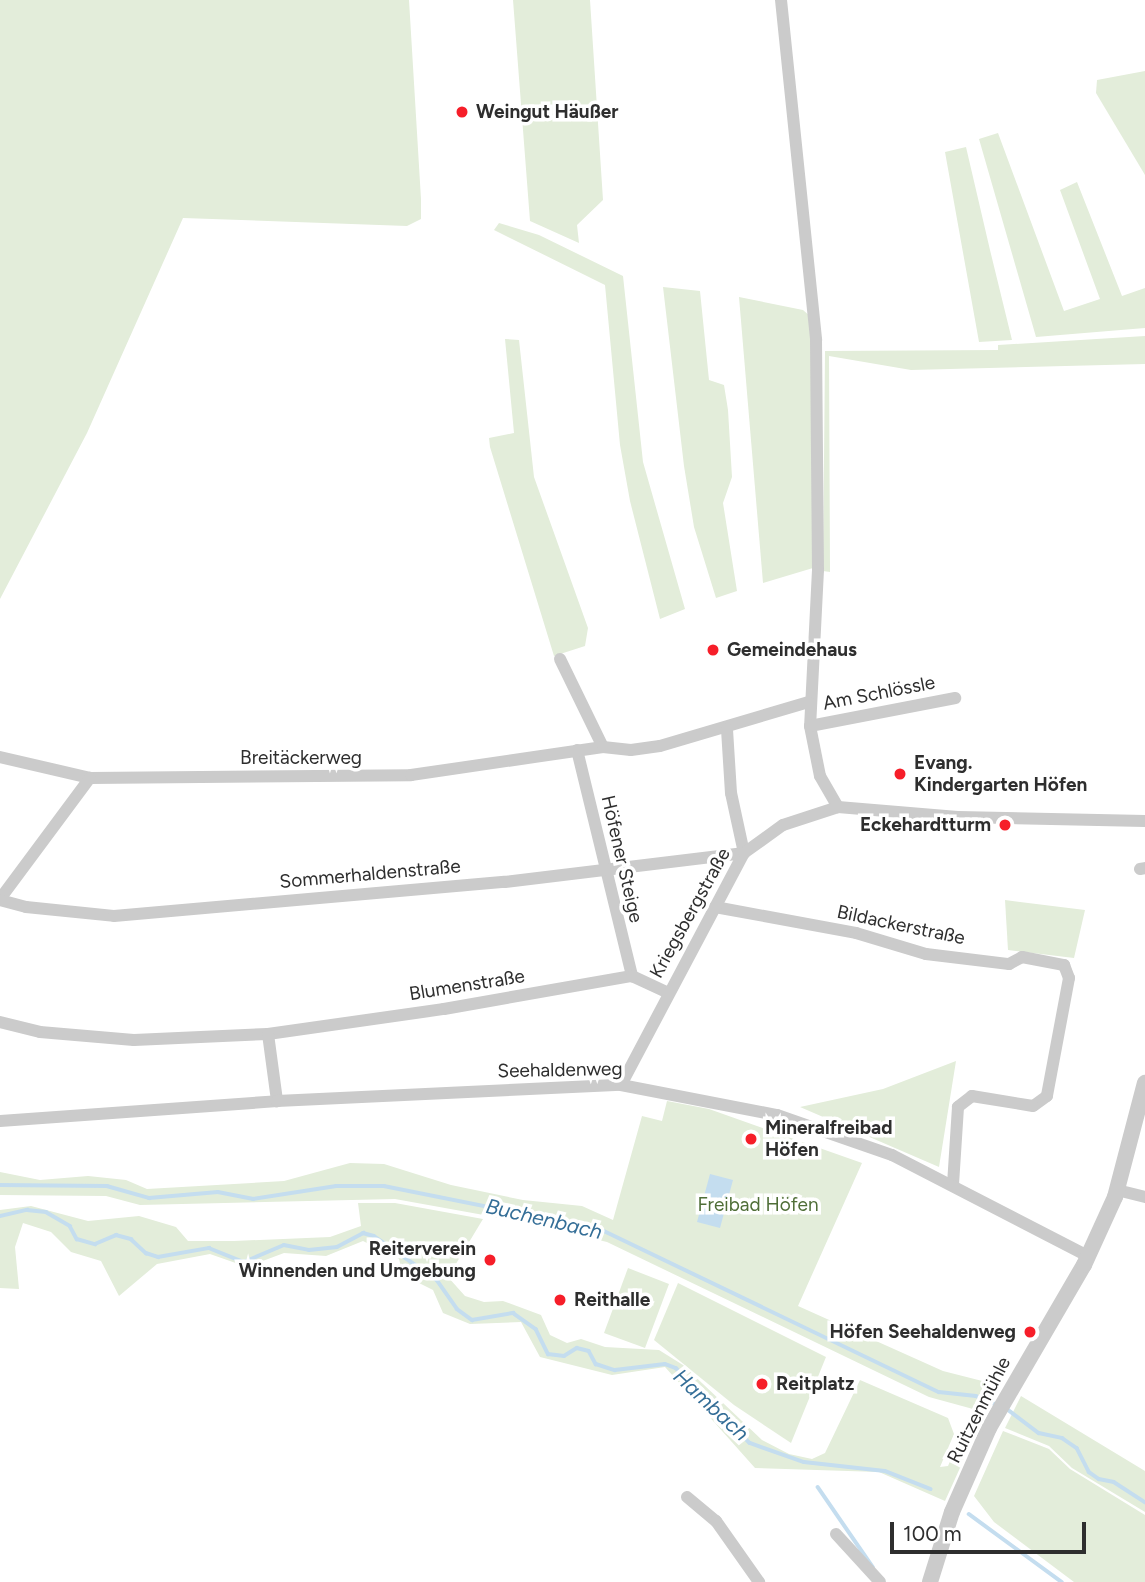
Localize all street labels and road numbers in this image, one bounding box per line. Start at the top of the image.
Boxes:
street label: Am Schlössle [821,671,937,715]
street label: Breitäckerweg [240,747,362,769]
street label: Höfener Steige [596,793,648,925]
street label: Kriegsbergstraße [645,844,735,982]
street label: Sommerhaldenstraße [279,855,461,893]
street label: Bildackerstraße [835,900,967,950]
street label: Blumenstraße [408,965,526,1005]
street label: Seehaldenweg [497,1058,623,1082]
street label: Ruitzenmühle [942,1353,1016,1467]

